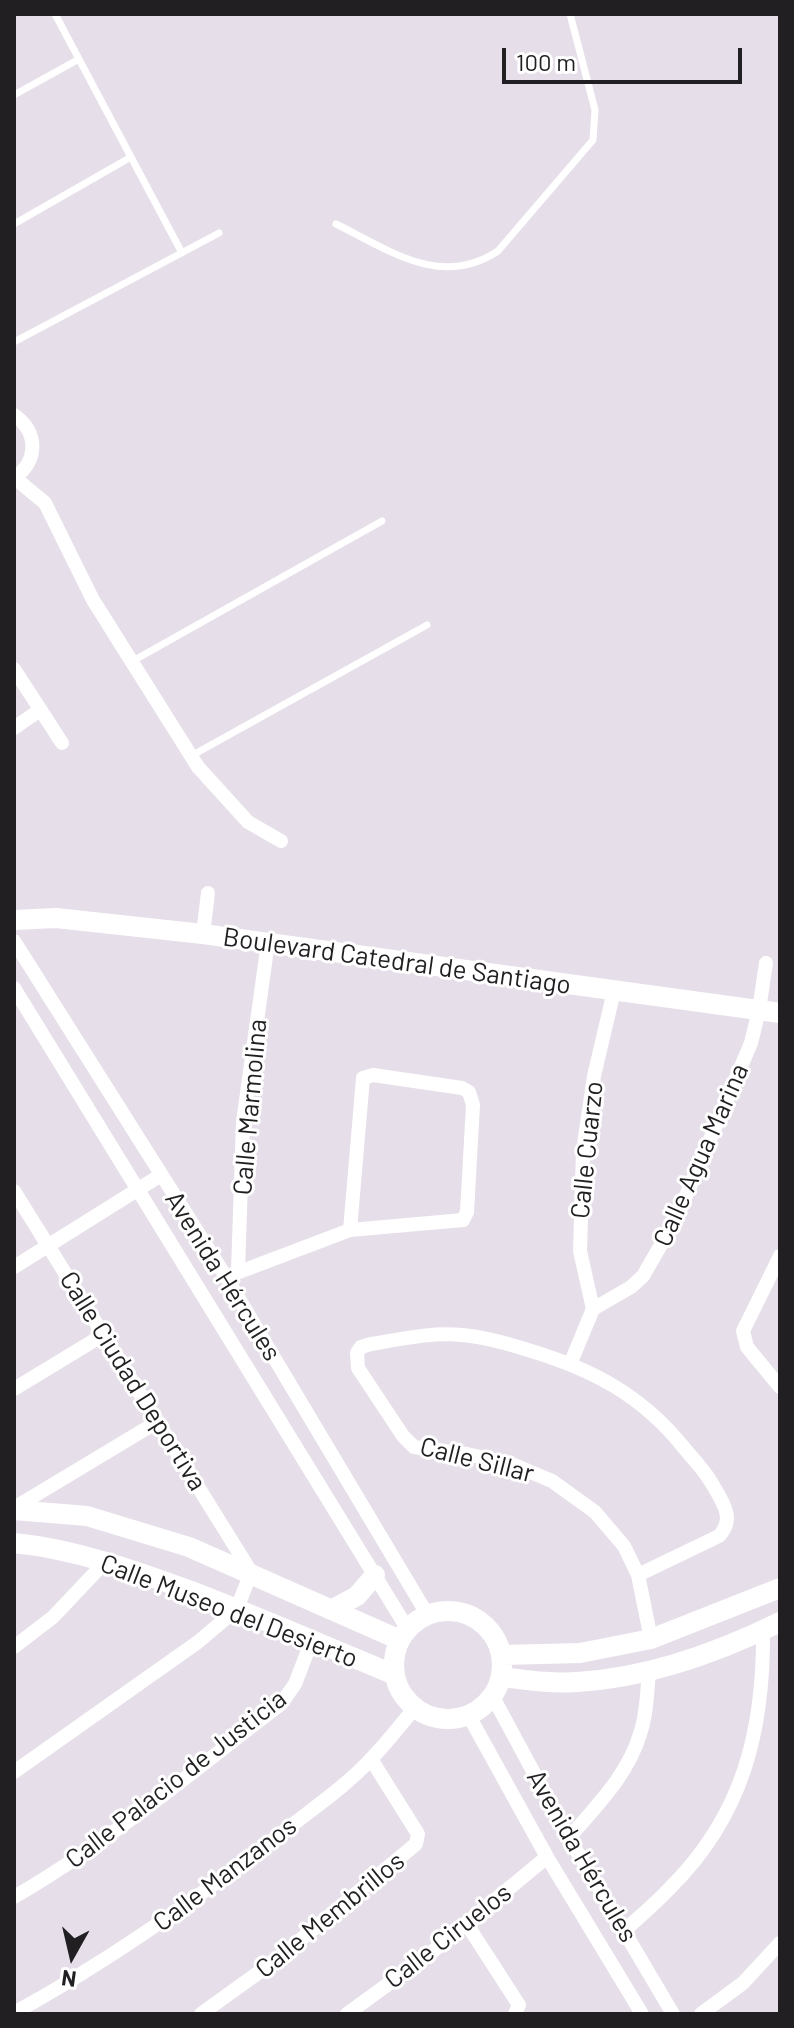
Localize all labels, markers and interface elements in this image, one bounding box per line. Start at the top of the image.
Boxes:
scale bar [506,32,746,82]
text: 100 m [516,47,576,76]
street label: Boulevard Catedral de Santiago [221,921,573,1001]
street label: Calle Marmolina [227,1018,273,1196]
street label: Calle Agua Marina [647,1059,755,1251]
street label: Calle Cuarzo [564,1080,610,1220]
street label: Avenida Hércules [158,1186,288,1366]
street label: Calle Ciudad Deportiva [53,1266,213,1496]
street label: Calle Sillar [417,1431,537,1489]
street label: Calle Museo del Desierto [96,1547,362,1675]
street label: Calle Palacio de Justicia [59,1683,293,1875]
street label: Avenida Hércules [520,1764,644,1948]
street label: Calle Manzanos [147,1810,303,1938]
street label: Calle Membrillos [249,1845,411,1985]
street label: Calle Ciruelos [378,1877,518,1995]
north arrow [32,1916,112,1996]
text: N [60,1966,78,1994]

